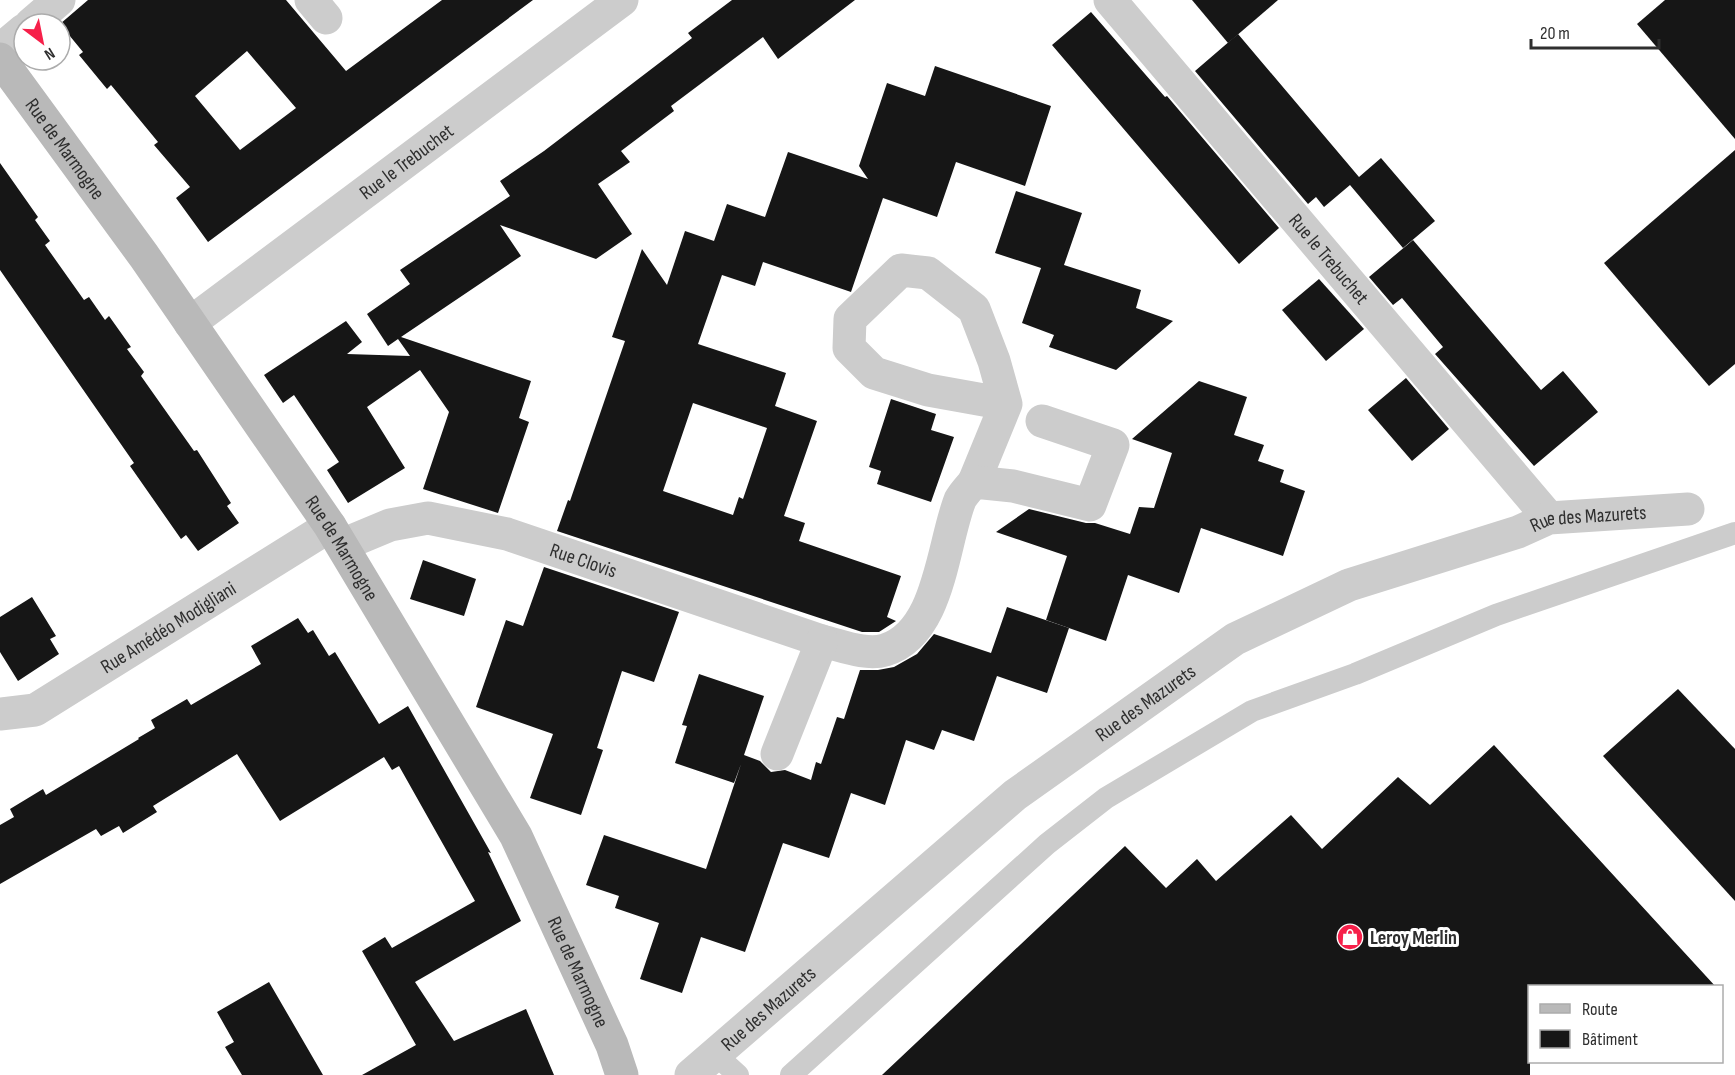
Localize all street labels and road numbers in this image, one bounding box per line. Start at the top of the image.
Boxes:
street label: Rue de Marmogne [20,94,110,205]
street label: Rue le Trebuchet [355,119,459,205]
street label: Rue le Trebuchet [1283,209,1374,309]
street label: Rue de Marmogne [300,491,383,605]
street label: Rue des Mazurets [1526,501,1647,538]
street label: Rue Clovis [547,538,620,583]
street label: Rue Amédéo Modigliani [97,577,241,679]
street label: Rue des Mazurets [1091,660,1201,747]
street label: Rue de Marmogne [542,913,613,1032]
street label: Rue des Mazurets [717,962,821,1057]

